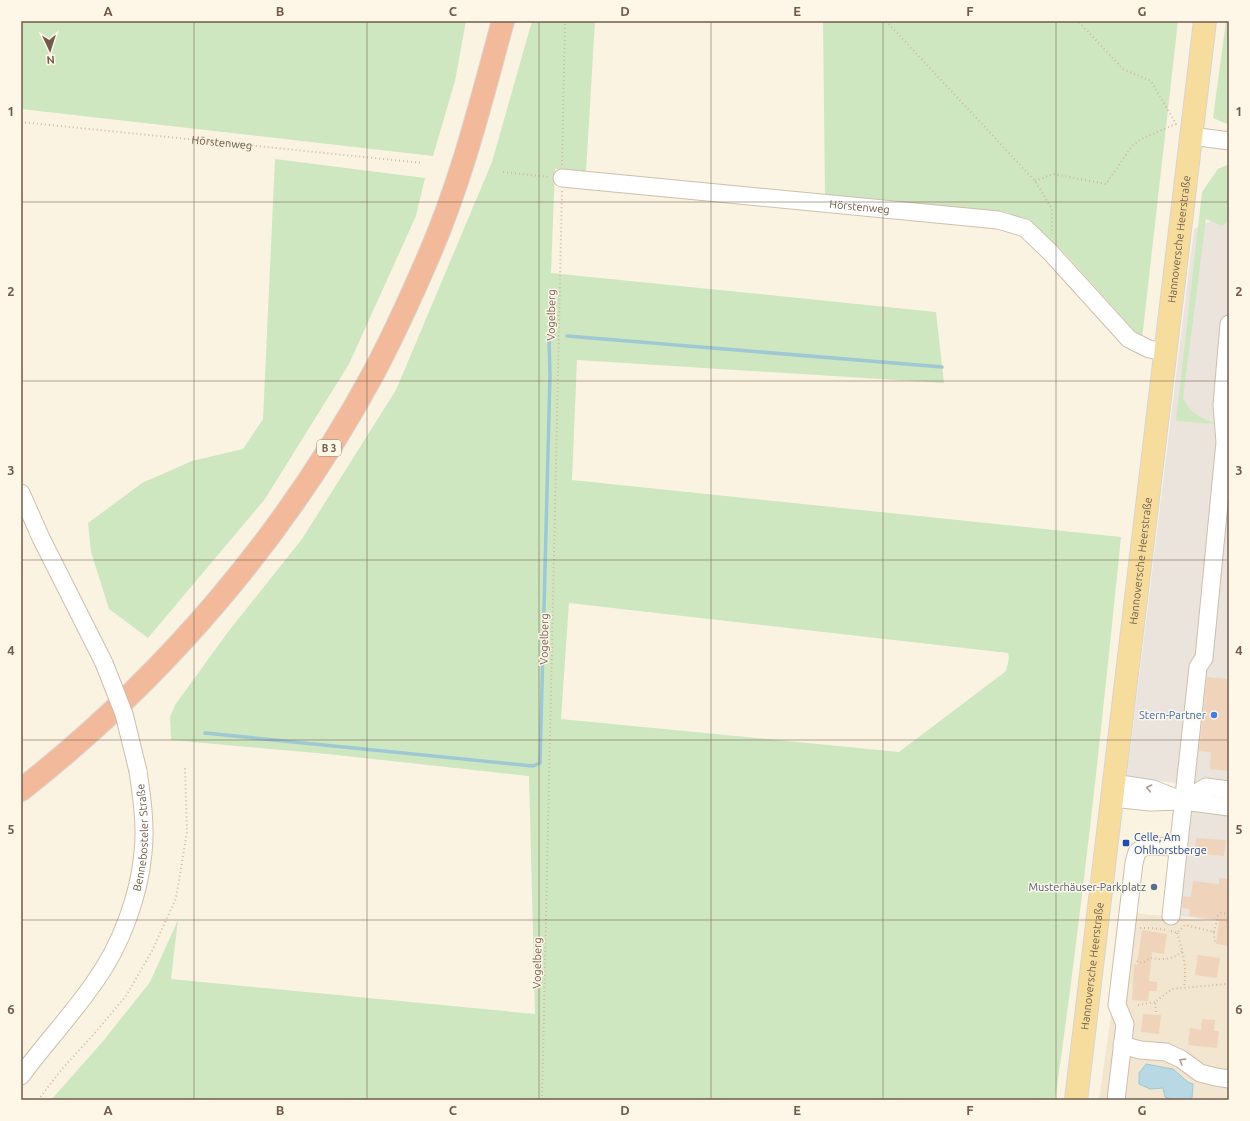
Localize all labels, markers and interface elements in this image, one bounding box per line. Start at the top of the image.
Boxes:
text: A [103,4,113,18]
text: B [276,4,285,18]
text: C [449,4,458,18]
text: D [620,4,630,18]
text: E [793,4,801,18]
text: F [966,4,974,18]
text: G [1138,4,1147,18]
north arrow [30,30,70,70]
text: N [46,54,55,66]
text: 1 [7,104,15,118]
text: 1 [1235,104,1243,118]
street label: Hörstenweg [191,133,253,152]
street label: Hannoversche Heerstraße [1165,175,1192,304]
street label: Hörstenweg [829,198,890,216]
text: 2 [7,284,15,298]
text: 2 [1235,284,1243,298]
street label: Vogelberg [545,289,557,341]
road number: B 3 [317,440,341,456]
text: 3 [7,463,15,477]
text: 3 [1235,463,1243,477]
street label: Hannoversche Heerstraße [1127,496,1154,625]
street label: Vogelberg [538,613,550,665]
text: 4 [7,643,15,657]
text: 4 [1235,643,1243,657]
place label: Stern-Partner [1139,709,1207,721]
marker: Stern-Partner [1209,710,1219,720]
street label: Bennebosteler Straße [130,783,150,892]
one-way arrow [1146,785,1152,793]
text: 5 [7,822,15,836]
text: 5 [1235,822,1243,836]
place label: Celle, Am Ohlhorstberge [1134,831,1207,856]
marker: Celle, Am Ohlhorstberge [1121,838,1131,848]
place label: Musterhäuser-Parkplatz [1028,881,1146,893]
marker: Musterhäuser-Parkplatz [1149,882,1159,892]
street label: Hannoversche Heerstraße [1078,902,1106,1030]
street label: Vogelberg [531,937,543,989]
text: 6 [7,1002,15,1016]
text: 6 [1235,1002,1243,1016]
one-way arrow [1179,1058,1186,1065]
text: A [103,1103,113,1117]
text: B [276,1103,285,1117]
text: C [449,1103,458,1117]
text: D [620,1103,630,1117]
text: E [793,1103,801,1117]
text: F [966,1103,974,1117]
text: G [1138,1103,1147,1117]

